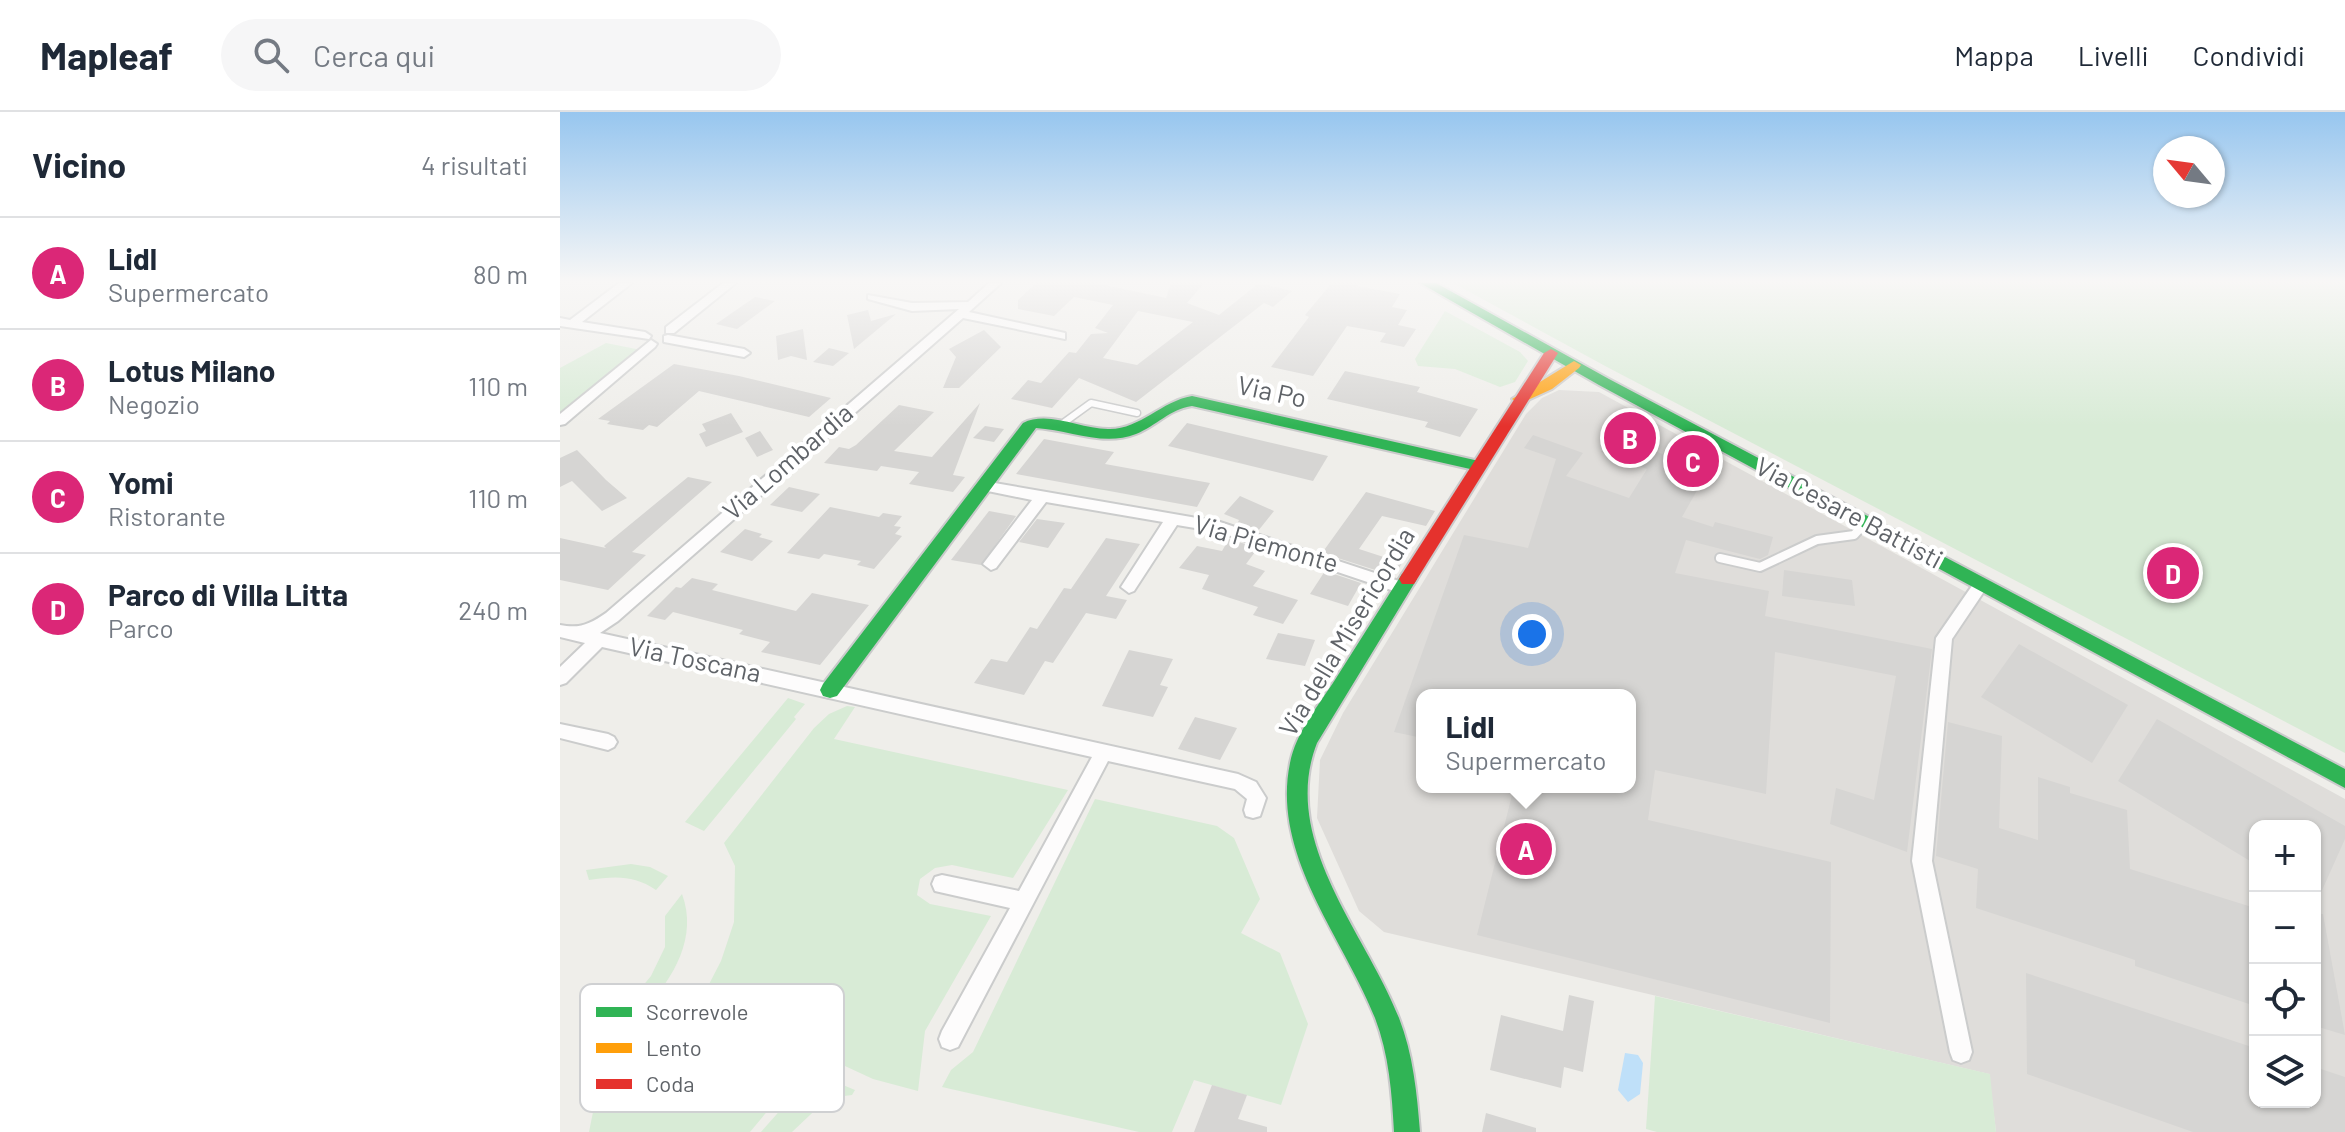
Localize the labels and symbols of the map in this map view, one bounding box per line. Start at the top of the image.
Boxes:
north arrow [2153,136,2225,208]
street label: Via Po [1235,368,1310,413]
street label: Via Lombardia [716,396,858,526]
pin: B [1604,408,1656,468]
pin: C [1667,431,1719,491]
street label: Via Cesare Battisti [1751,449,1949,574]
street label: Via Piemonte [1191,507,1342,578]
street label: Via della Misericordia [1271,521,1420,741]
pin: D [2147,543,2199,603]
your location [1512,614,1552,654]
street label: Via Toscana [626,629,764,688]
pin: A [1500,819,1552,879]
legend [580,984,844,1112]
text: Scorrevole [646,998,748,1024]
text: Lento [646,1034,702,1060]
text: Coda [646,1070,695,1096]

